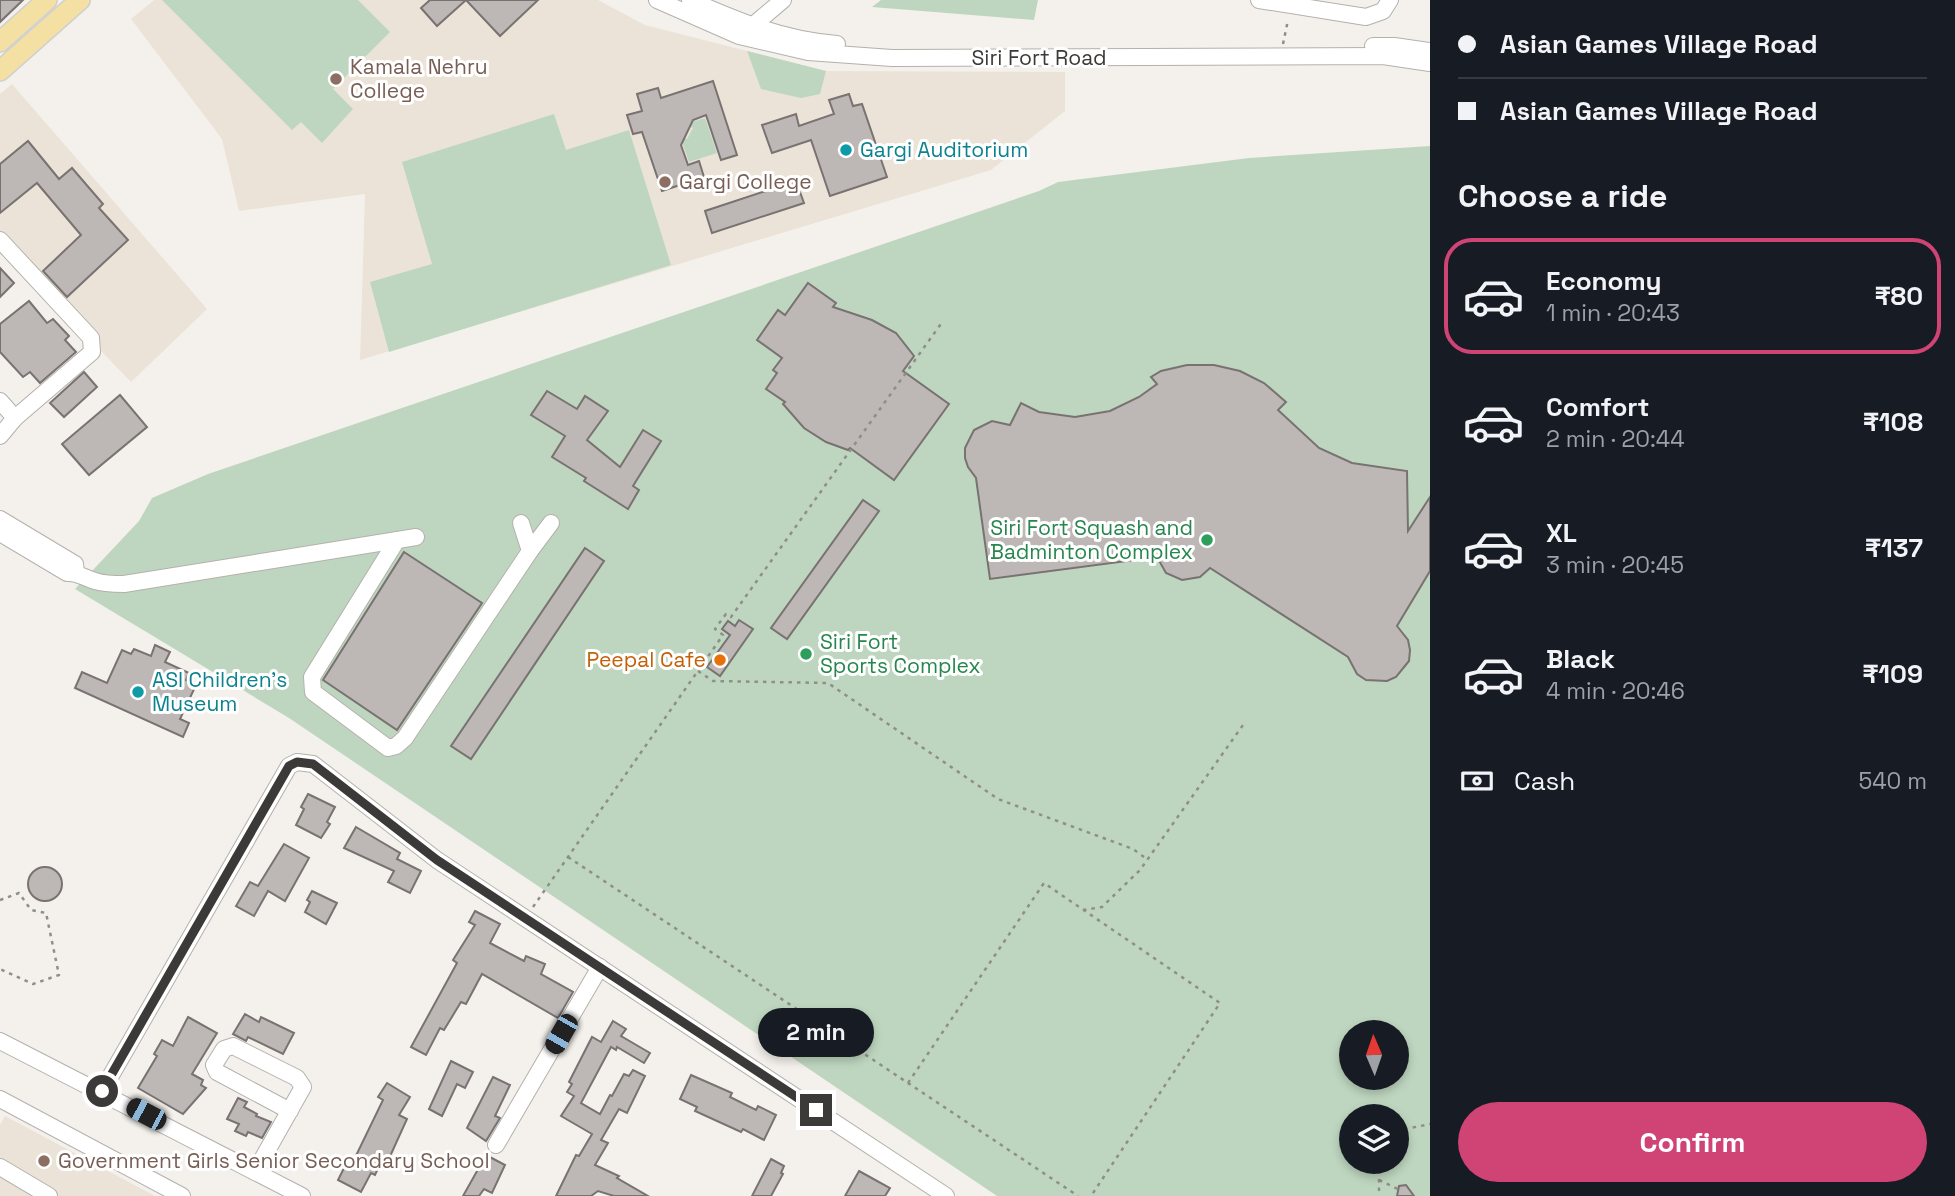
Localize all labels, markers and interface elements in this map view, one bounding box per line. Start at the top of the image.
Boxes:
text: Asian Games Village Road [1500,27,1818,61]
street label: Siri Fort Road [971,44,1107,71]
place label: Kamala Nehru College [350,53,488,104]
marker: Kamala Nehru College [328,71,344,87]
text: Asian Games Village Road [1500,94,1818,128]
place label: Gargi Auditorium [860,136,1028,163]
marker: Gargi Auditorium [838,142,854,158]
place label: Gargi College [679,168,812,195]
marker: Gargi College [657,174,673,190]
text: Choose a ride [1458,176,1668,216]
text: Economy [1546,264,1662,298]
icon: car [1462,265,1525,328]
text: ₹80 [1874,279,1923,313]
text: 1 min · 20:43 [1546,298,1680,328]
text: Comfort [1546,390,1649,424]
icon: car [1462,391,1525,454]
text: ₹108 [1863,405,1923,439]
text: 2 min · 20:44 [1546,424,1685,454]
place label: Siri Fort Squash and Badminton Complex [990,514,1193,565]
text: XL [1546,516,1577,550]
icon: car [1462,517,1525,580]
text: ₹137 [1865,531,1923,565]
marker: Siri Fort Squash and Badminton Complex [1199,532,1215,548]
text: 3 min · 20:45 [1546,550,1684,580]
place label: Siri Fort Sports Complex [820,628,981,679]
text: Black [1546,642,1615,676]
icon: car [1462,643,1525,706]
place label: Peepal Cafe [587,646,706,673]
marker: Siri Fort Sports Complex [798,646,814,662]
marker: Peepal Cafe [712,652,728,668]
text: ₹109 [1862,657,1923,691]
place label: ASI Children's Museum [152,666,287,717]
text: 4 min · 20:46 [1546,676,1685,706]
marker: ASI Children's Museum [130,684,146,700]
icon: cash [1458,762,1496,800]
text: Cash [1514,764,1575,798]
text: 540 m [1858,766,1927,796]
callout: 2 min [758,1009,874,1058]
car [542,1011,581,1057]
text: 2 min [786,1017,846,1047]
north arrow [1339,1020,1409,1090]
map controls [1339,1020,1409,1174]
route start [86,1075,118,1107]
route end [800,1094,832,1126]
car [123,1095,170,1133]
button: Confirm [1458,1102,1927,1182]
button: layers [1339,1104,1409,1174]
place label: Government Girls Senior Secondary School [58,1147,490,1174]
marker: Government Girls Senior Secondary School [36,1153,52,1169]

